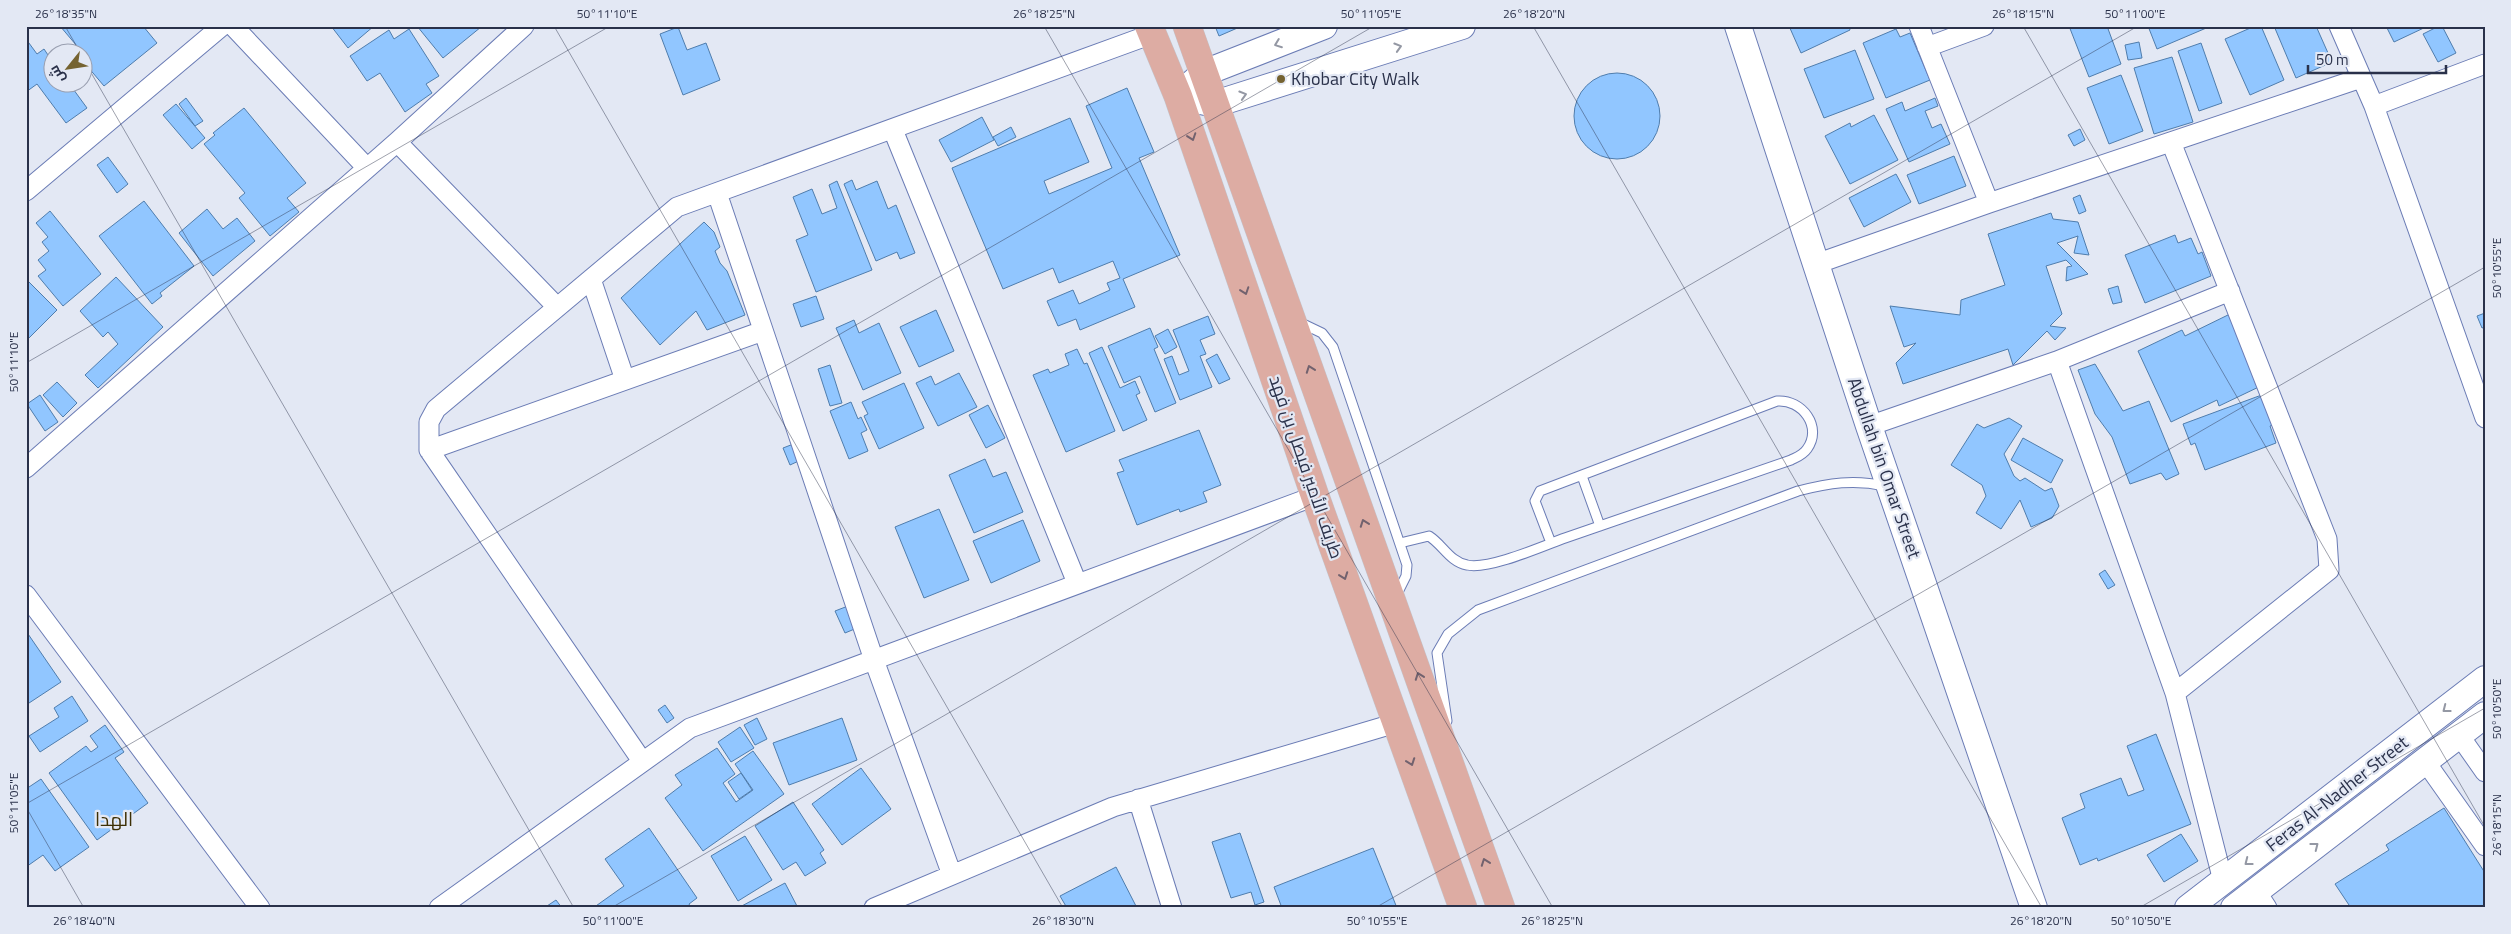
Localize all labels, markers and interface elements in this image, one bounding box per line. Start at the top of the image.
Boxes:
text: 26°18'35"N [35,4,97,23]
text: 50°11'10"E [577,4,638,23]
text: 26°18'25"N [1013,4,1075,23]
text: 50°11'05"E [1341,4,1402,23]
text: 26°18'20"N [1503,4,1565,23]
text: 26°18'15"N [1992,4,2054,23]
text: 50°11'00"E [2105,4,2166,23]
one-way arrow [1275,38,1283,48]
north arrow [42,42,92,92]
one-way arrow [1393,42,1401,52]
scale bar [2308,42,2446,74]
text: 50 m [2316,48,2349,71]
text: ش [43,62,70,88]
place label: Khobar City Walk [1291,65,1420,92]
marker: Khobar City Walk [1275,73,1287,85]
one-way arrow [1238,91,1246,101]
one-way arrow [1186,132,1196,141]
text: 50°10'55"E [2487,237,2506,298]
one-way arrow [1239,286,1249,294]
text: 50°11'10"E [4,331,23,392]
one-way arrow [1306,366,1316,374]
street label: طريف الأمير فيصل بن فهد [1262,371,1351,562]
street label: Abdullah bin Omar Street [1841,374,1928,563]
one-way arrow [1360,519,1370,527]
one-way arrow [1338,572,1348,580]
one-way arrow [1414,672,1424,680]
text: 50°10'50"E [2487,678,2506,739]
one-way arrow [2443,704,2452,712]
street label: Feras Al-Nadher Street [2260,729,2414,858]
one-way arrow [1405,758,1415,766]
text: 50°11'05"E [4,772,23,833]
text: 26°18'15"N [2487,794,2506,856]
district label: الهدا [95,804,133,833]
one-way arrow [2309,844,2318,852]
one-way arrow [2244,856,2254,865]
one-way arrow [1480,858,1490,867]
text: 26°18'40"N [53,911,115,930]
text: 50°11'00"E [583,911,644,930]
text: 26°18'30"N [1032,911,1094,930]
text: 50°10'55"E [1347,911,1408,930]
text: 26°18'25"N [1521,911,1583,930]
text: 26°18'20"N [2010,911,2072,930]
text: 50°10'50"E [2111,911,2172,930]

